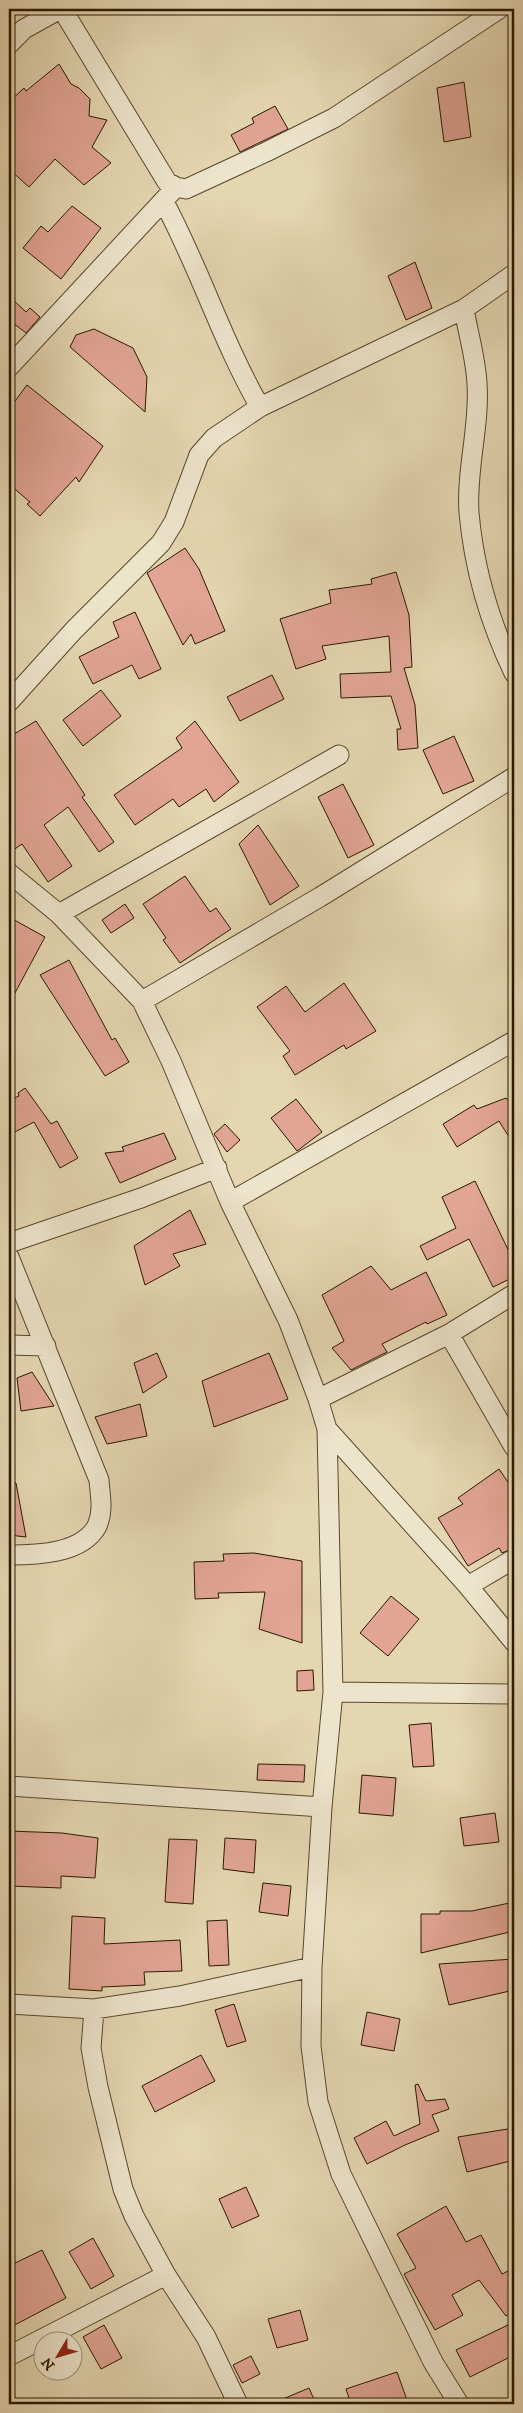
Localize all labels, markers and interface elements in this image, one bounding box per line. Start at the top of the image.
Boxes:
north arrow [32,2330,82,2380]
text: N [38,2353,59,2373]

